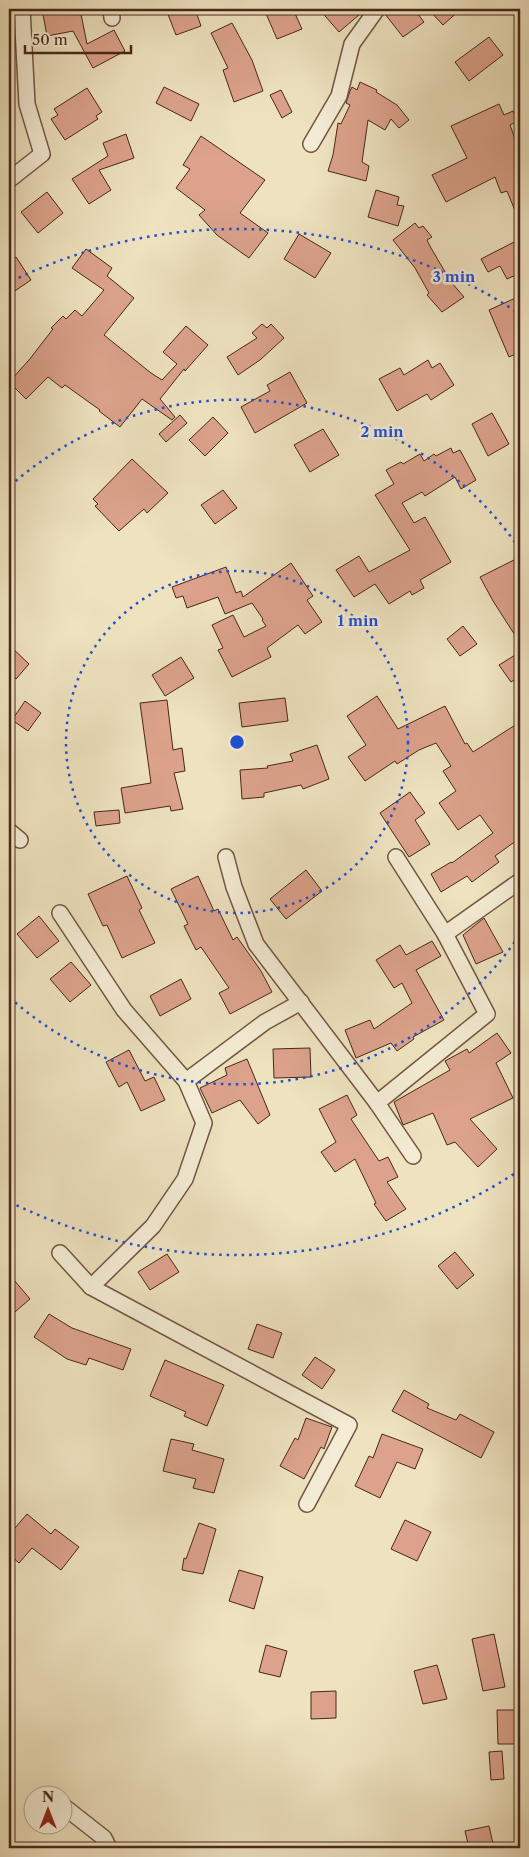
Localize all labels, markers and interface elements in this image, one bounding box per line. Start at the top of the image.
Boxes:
scale bar [25,22,131,54]
text: 50 m [32,30,68,49]
text: 3 min [433,267,476,286]
text: 2 min [360,422,404,441]
text: 1 min [337,611,379,630]
centre of rings [228,733,246,751]
north arrow [22,1784,72,1834]
text: N [42,1788,54,1806]

